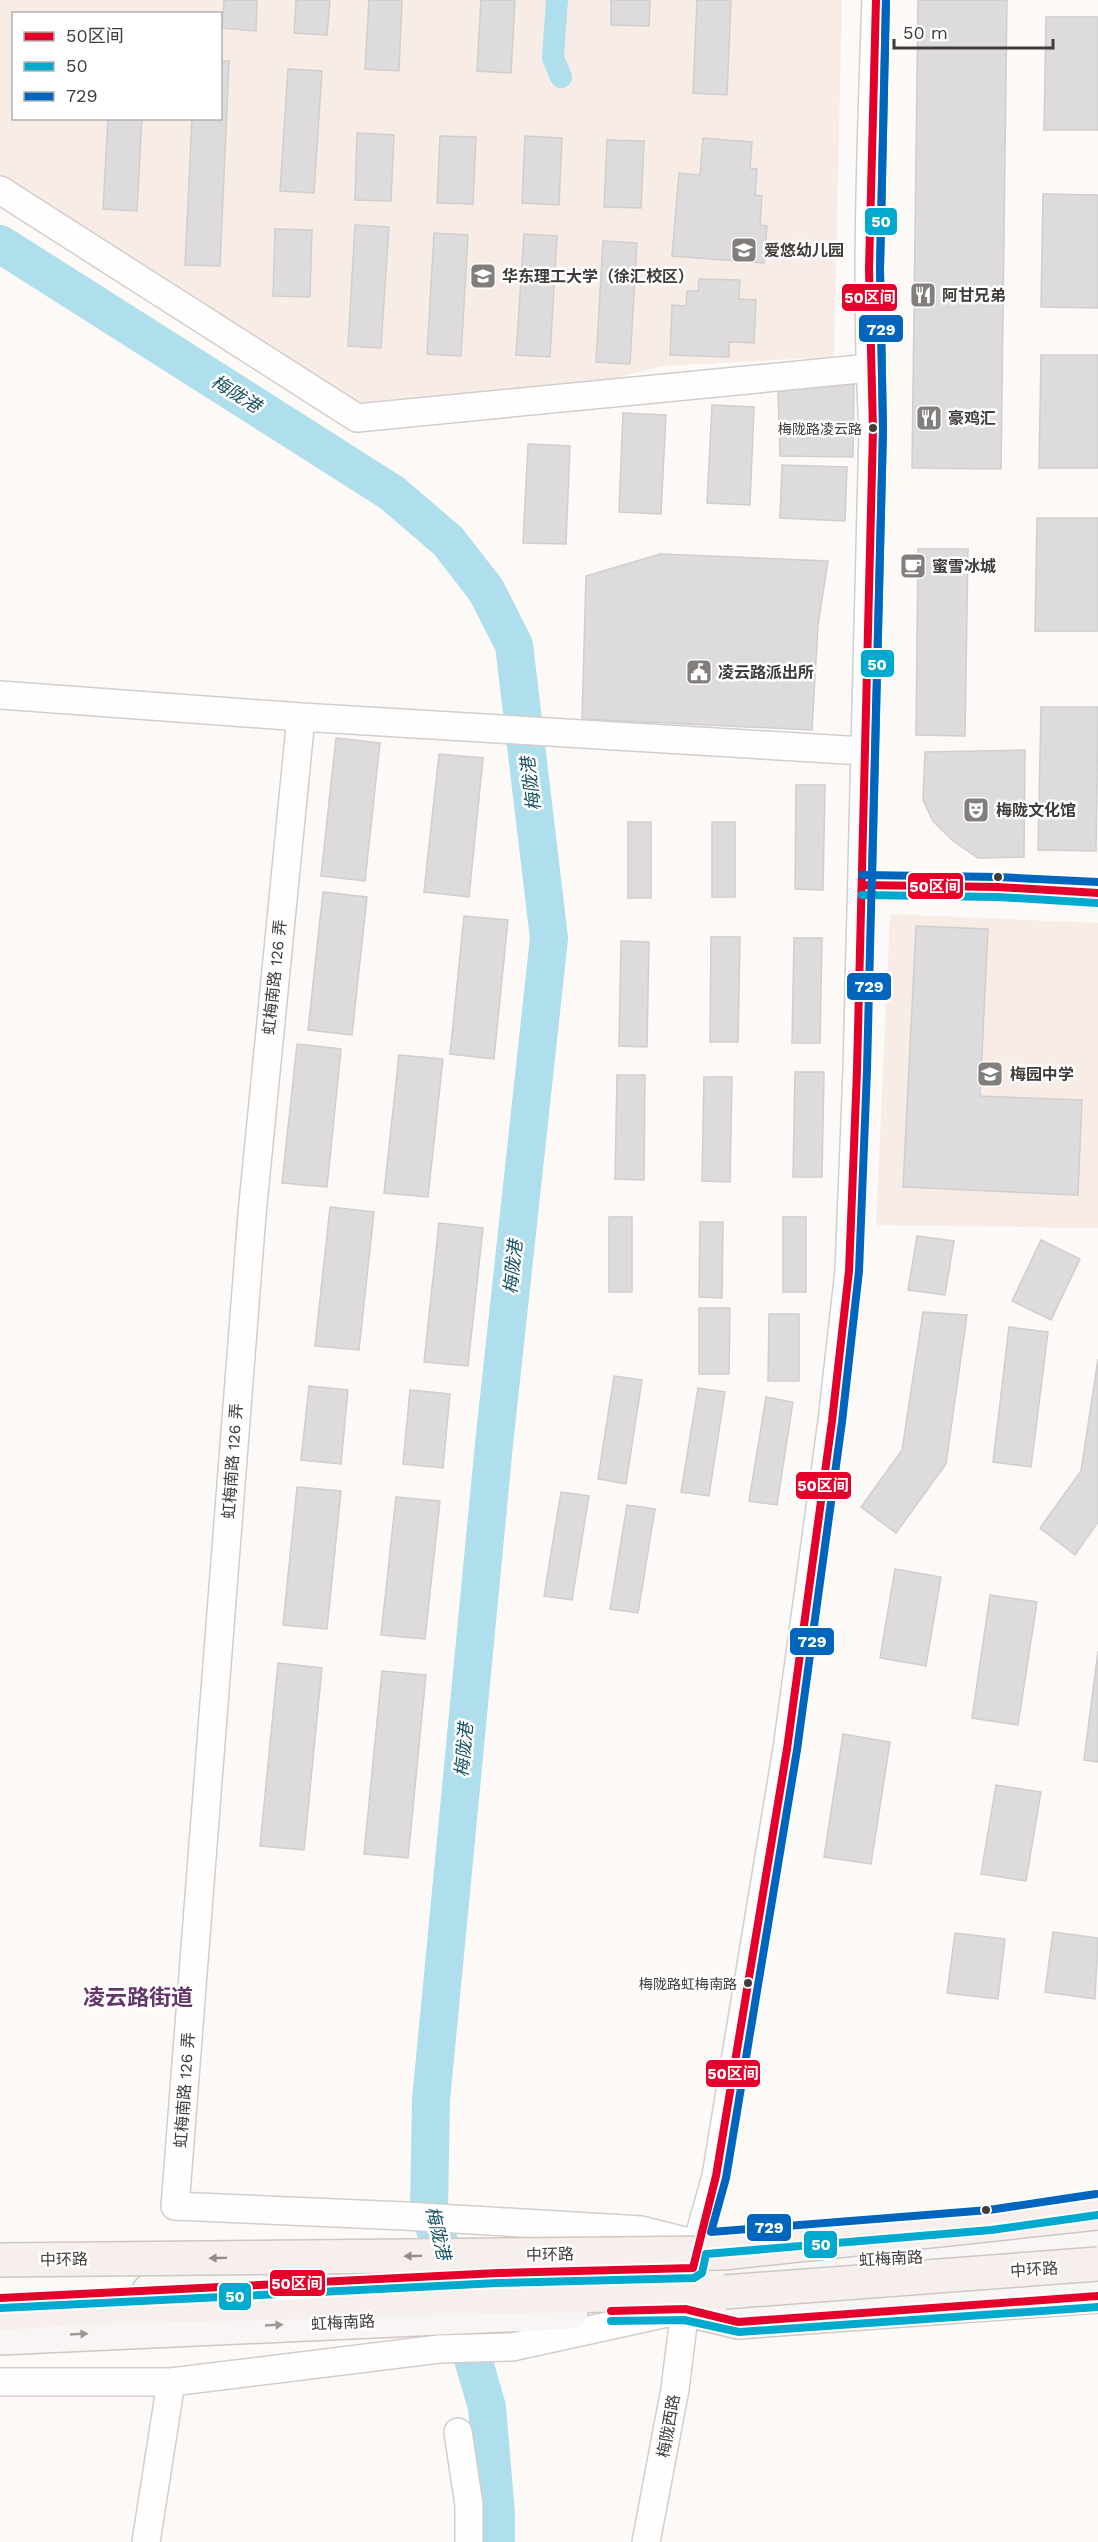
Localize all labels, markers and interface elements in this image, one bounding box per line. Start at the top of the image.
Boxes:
legend [12,12,222,120]
scale bar [894,12,1053,50]
text: 50 m [903,22,948,43]
text: 50区间 [66,25,124,46]
text: 50 [66,55,88,76]
text: 729 [66,85,98,106]
line badge: 50 [864,207,898,236]
text: 50 [871,212,891,231]
school or university icon: 爱悠幼儿园 [729,235,759,265]
place label: 爱悠幼儿园 [764,241,844,260]
school or university icon: 华东理工大学（徐汇校区） [468,261,498,291]
place label: 华东理工大学（徐汇校区） [502,267,694,286]
restaurant icon: 阿甘兄弟 [908,280,938,310]
line badge: 50区间 [841,283,898,312]
place label: 阿甘兄弟 [942,286,1006,305]
text: 50区间 [844,288,896,307]
line badge: 729 [858,314,904,343]
text: 729 [866,320,896,339]
water label: 梅陇港 [208,370,267,418]
restaurant icon: 豪鸡汇 [914,403,944,433]
place label: 豪鸡汇 [948,409,996,428]
place label: 梅陇路凌云路 [778,421,862,437]
marker: 梅陇路凌云路 [867,422,879,434]
cafe icon: 蜜雪冰城 [898,551,928,581]
place label: 蜜雪冰城 [932,557,996,576]
line badge: 50 [860,649,895,678]
text: 50 [867,655,887,674]
public building icon: 凌云路派出所 [684,657,714,687]
place label: 凌云路派出所 [718,663,814,682]
water label: 梅陇港 [516,753,544,812]
theatre icon: 梅陇文化馆 [961,795,991,825]
place label: 梅陇文化馆 [996,801,1076,820]
unlabelled marker [992,871,1004,883]
line badge: 50区间 [907,872,964,900]
text: 50区间 [909,877,961,896]
street label: 虹梅南路 126 弄 [259,918,290,1036]
line badge: 729 [846,972,892,1001]
text: 729 [854,977,884,996]
school or university icon: 梅园中学 [975,1059,1005,1089]
place label: 梅园中学 [1010,1065,1074,1084]
water label: 梅陇港 [499,1236,526,1295]
street label: 虹梅南路 126 弄 [219,1403,246,1520]
line badge: 50区间 [795,1471,852,1500]
text: 50区间 [797,1476,849,1495]
line badge: 729 [789,1627,835,1656]
text: 729 [797,1632,827,1651]
water label: 梅陇港 [451,1719,477,1778]
place label: 梅陇路虹梅南路 [639,1976,737,1992]
marker: 梅陇路虹梅南路 [742,1977,754,1989]
district label: 凌云路街道 [83,1985,193,2010]
street label: 虹梅南路 126 弄 [171,2032,198,2149]
line badge: 50区间 [705,2059,761,2088]
text: 50区间 [707,2064,759,2083]
water label: 梅陇港 [422,2204,456,2265]
unlabelled marker [980,2204,992,2216]
line badge: 729 [746,2213,792,2242]
text: 729 [754,2218,784,2237]
line badge: 50 [803,2230,838,2259]
text: 50 [811,2235,831,2254]
street label: 中环路 [526,2245,574,2264]
street label: 虹梅南路 [859,2247,923,2270]
street label: 中环路 [40,2250,88,2269]
one-way arrow [403,2251,422,2261]
one-way arrow [208,2253,227,2263]
street label: 中环路 [1009,2258,1059,2281]
line badge: 50区间 [269,2269,326,2297]
text: 50区间 [271,2274,323,2293]
line badge: 50 [218,2282,252,2311]
text: 50 [225,2287,245,2306]
street label: 虹梅南路 [311,2311,375,2334]
one-way arrow [265,2320,284,2329]
one-way arrow [70,2330,89,2339]
street label: 梅陇西路 [654,2393,683,2459]

